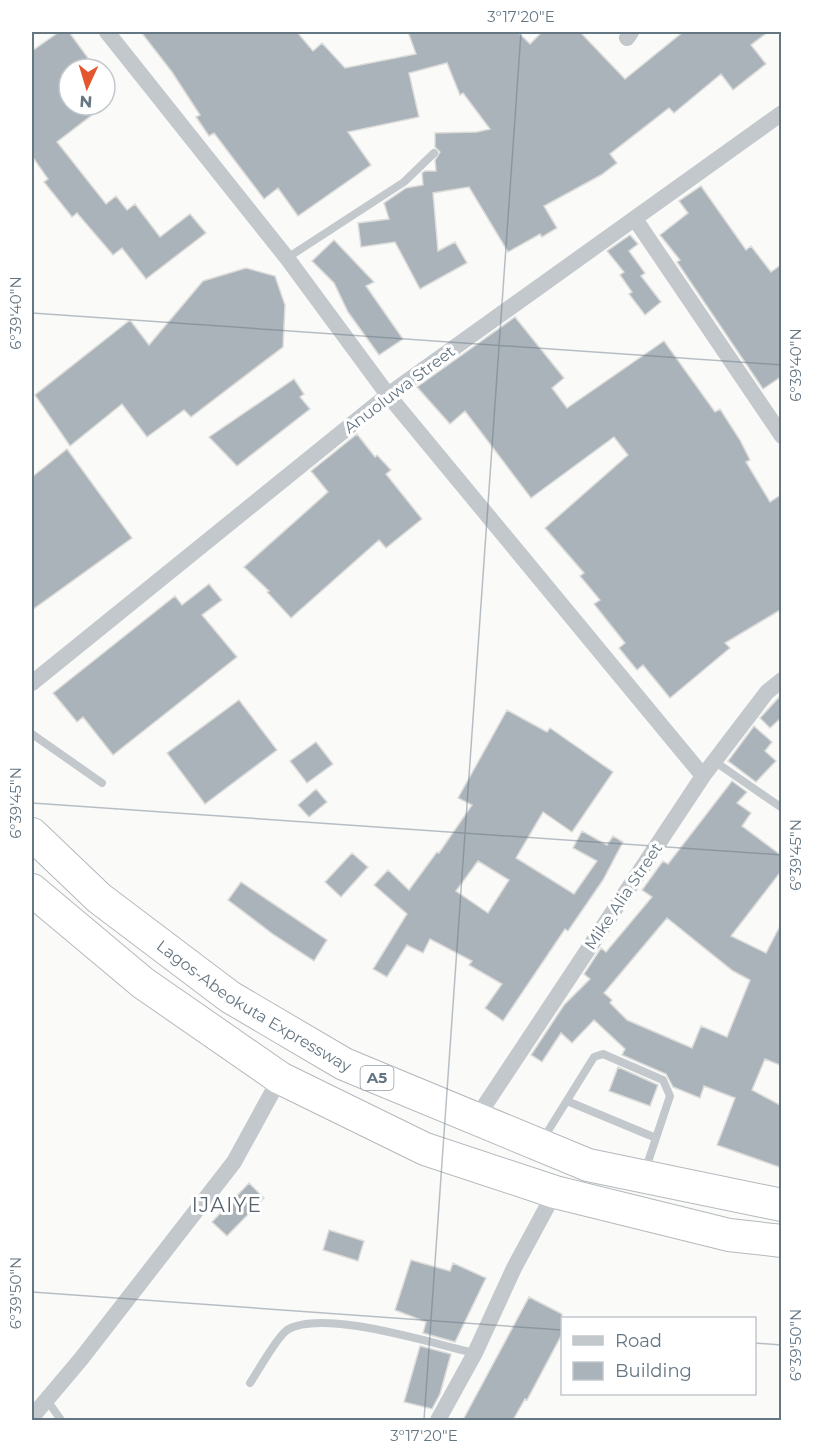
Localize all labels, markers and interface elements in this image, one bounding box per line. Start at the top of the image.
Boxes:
text: 3°17'20"E [487,7,555,26]
north arrow [57,57,117,117]
text: N [79,92,93,111]
text: 6°39'40"N [6,276,25,350]
text: 6°39'40"N [786,328,805,402]
street label: Anuoluwa Street [340,341,459,437]
text: 6°39'45"N [6,767,25,839]
text: 6°39'45"N [786,819,805,891]
street label: Mike Alia Street [581,839,666,953]
street label: Lagos-Abeokuta Expressway [153,936,354,1076]
road number: A5 [360,1066,394,1090]
district label: IJAIYE [192,1193,262,1217]
text: 6°39'50"N [6,1257,25,1329]
text: 6°39'50"N [786,1309,805,1381]
legend [561,1317,756,1395]
text: Road [615,1330,662,1352]
text: Building [615,1360,692,1382]
text: 3°17'20"E [390,1426,458,1445]

